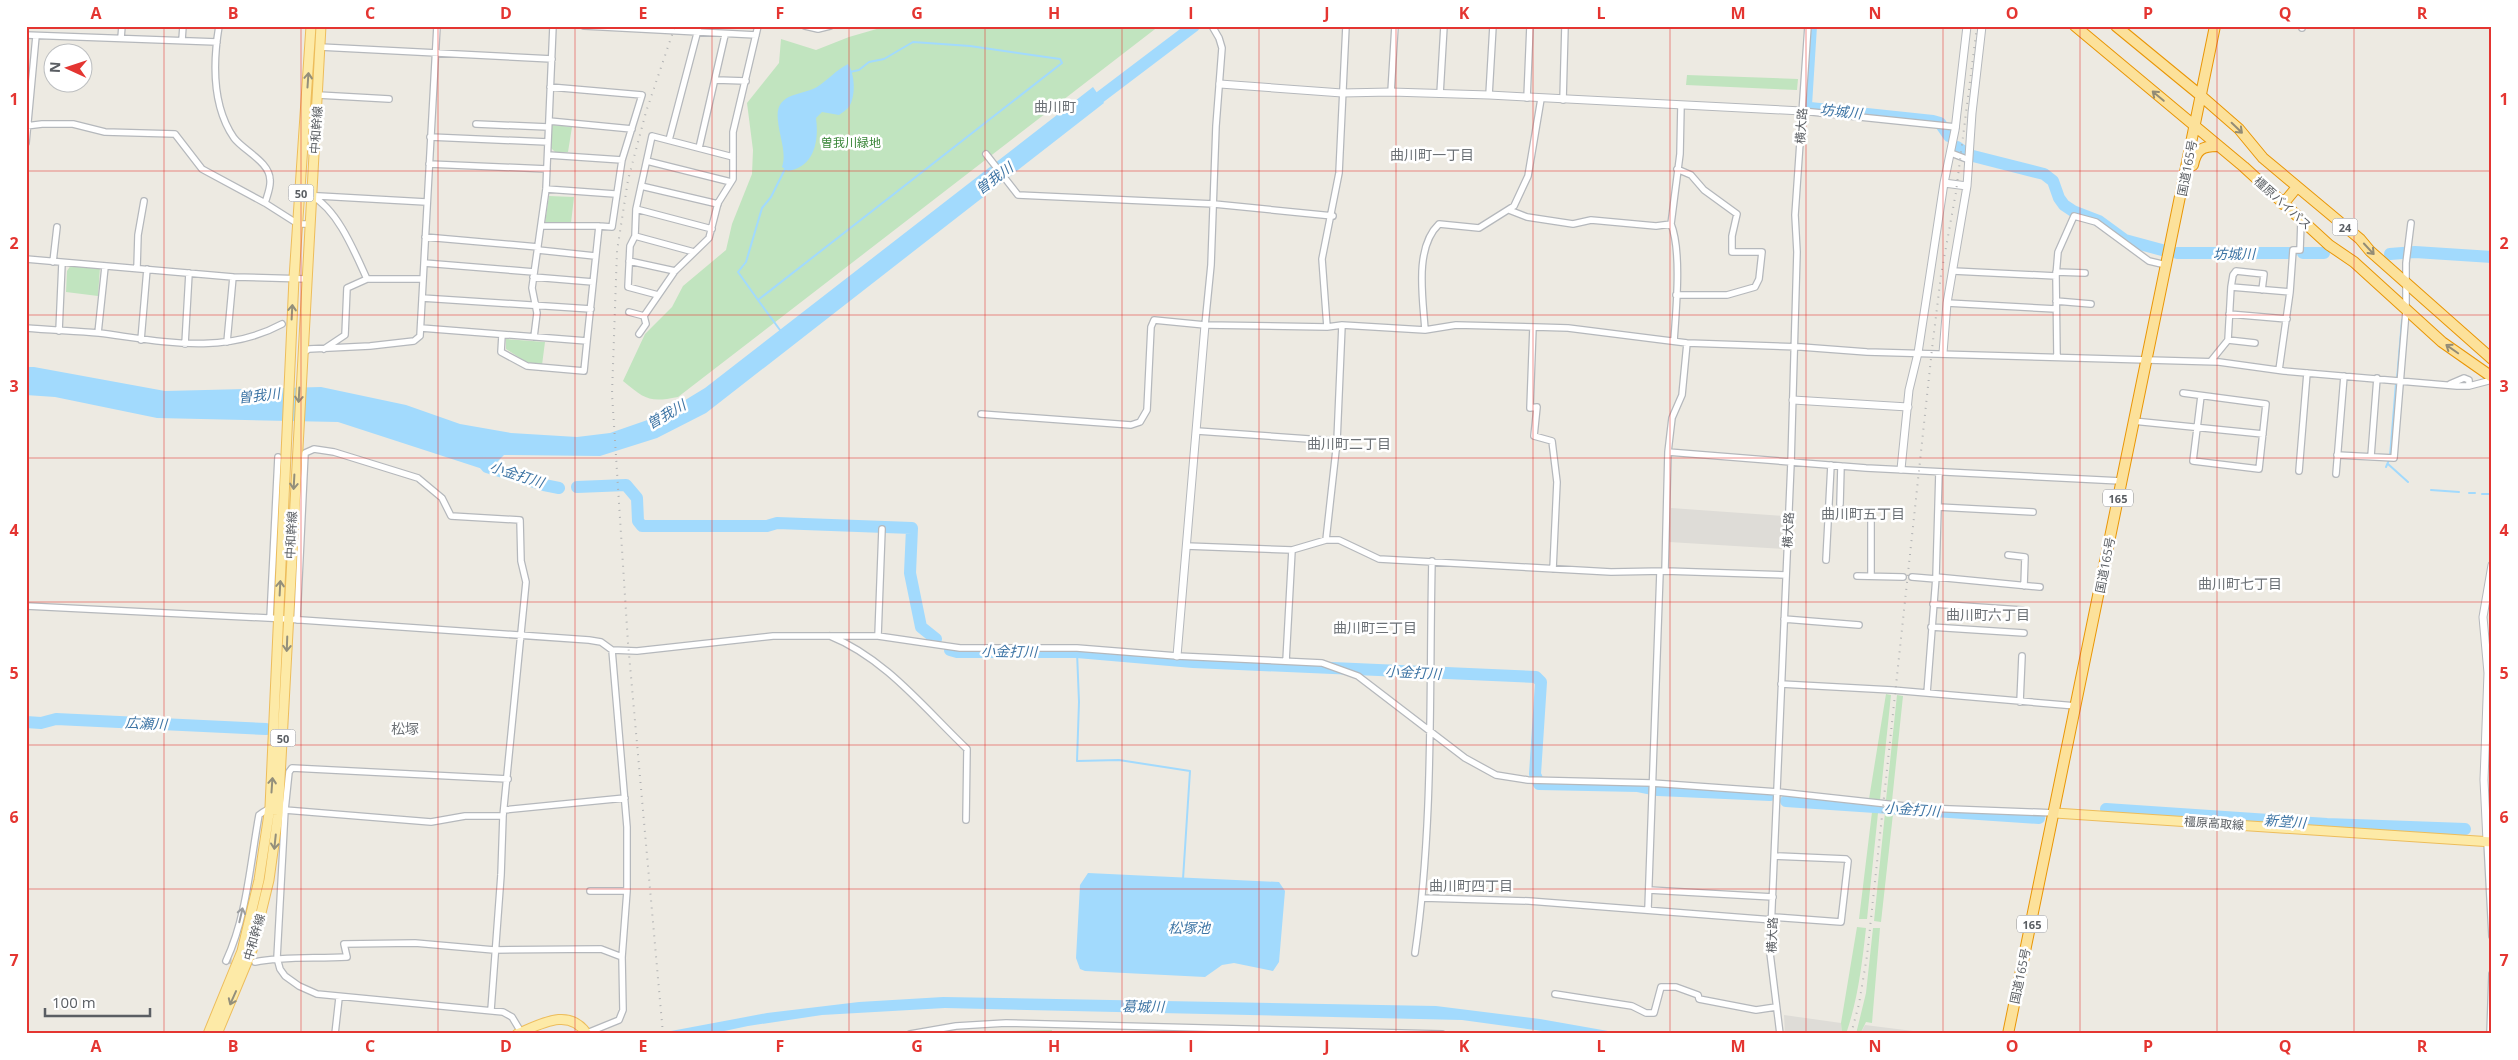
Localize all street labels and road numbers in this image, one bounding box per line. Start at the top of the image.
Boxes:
street label: 中和幹線 [306,105,326,155]
street label: 横大路 [1791,107,1811,145]
street label: 国道165号 [2173,139,2201,197]
street label: 橿原バイパス [2251,173,2315,233]
road number: 50 [288,184,314,202]
road number: 24 [2332,218,2358,236]
road number: 165 [2103,489,2133,506]
street label: 中和幹線 [281,511,301,559]
street label: 横大路 [1779,512,1797,548]
street label: 国道165号 [2091,536,2119,594]
road number: 50 [270,730,296,746]
street label: 橿原高取線 [2183,812,2245,834]
street label: 中和幹線 [239,912,269,962]
road number: 165 [2017,916,2047,932]
street label: 横大路 [1763,917,1781,953]
street label: 国道165号 [2006,947,2034,1005]

